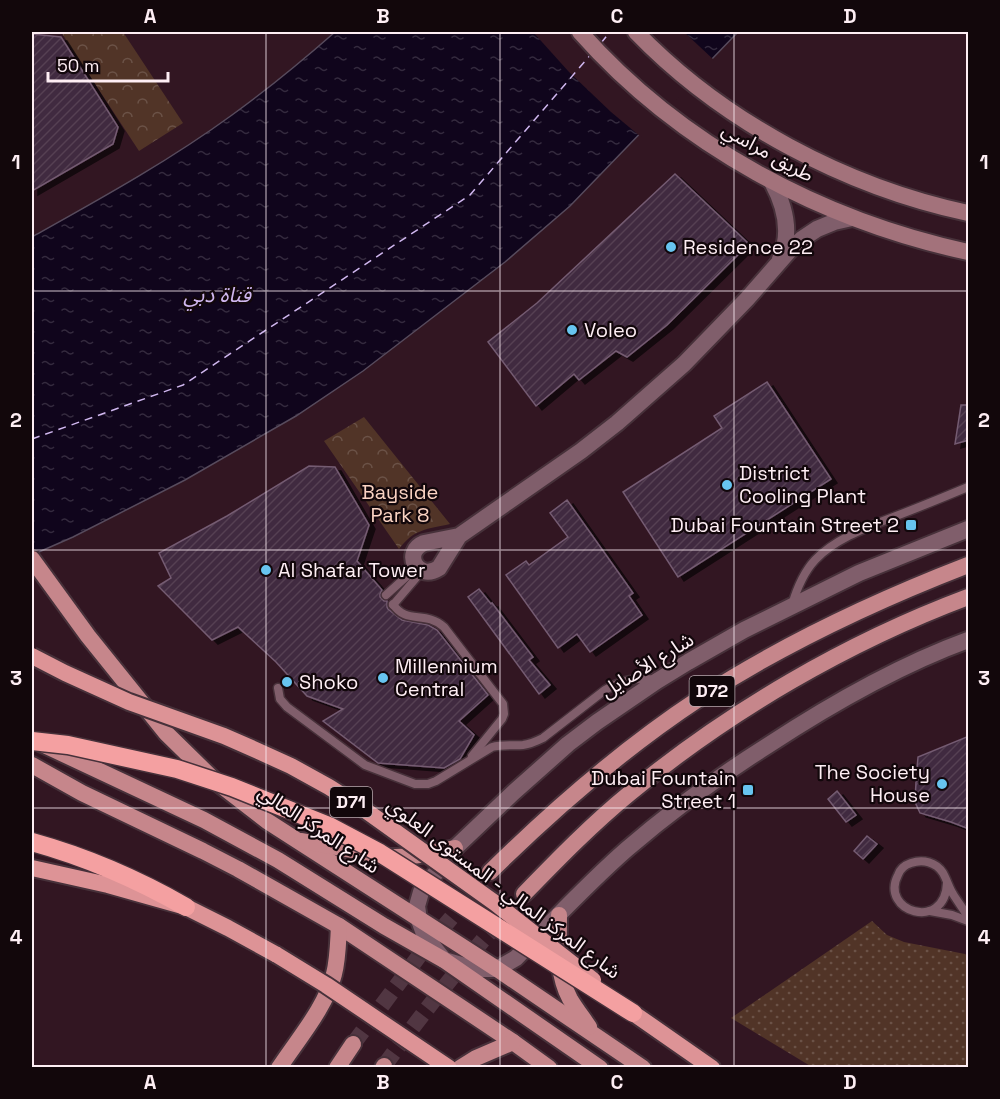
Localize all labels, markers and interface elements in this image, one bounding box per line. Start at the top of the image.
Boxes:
text: A [144,3,157,29]
text: B [376,3,390,29]
text: C [611,3,624,29]
text: D [843,3,857,29]
scale bar [48,45,168,83]
text: 50 m [57,54,99,77]
street label: طريق مراسي [716,116,819,190]
text: 1 [11,149,21,175]
text: 1 [979,149,989,175]
place label: Residence 22 [683,234,813,260]
marker: Residence 22 [664,240,678,254]
water label: قناة دبي [183,281,252,311]
place label: Voleo [584,317,637,343]
marker: Voleo [565,323,579,337]
text: 2 [10,407,22,433]
text: 2 [978,407,990,433]
place label: District Cooling Plant [739,460,866,509]
marker: District Cooling Plant [720,478,734,492]
park label: Bayside Park 8 [362,479,438,528]
place label: Dubai Fountain Street 2 [671,512,899,538]
marker: Dubai Fountain Street 2 [904,518,918,532]
place label: Al Shafar Tower [278,557,425,583]
marker: Al Shafar Tower [259,563,273,577]
street label: شارع الأصايل [596,626,699,706]
place label: Millennium Central [395,653,498,702]
text: 3 [10,665,22,691]
text: 3 [978,665,990,691]
place label: Shoko [299,669,358,695]
marker: Millennium Central [376,671,390,685]
marker: Shoko [280,675,294,689]
road number: D72 [690,676,734,706]
place label: The Society House [815,759,930,808]
place label: Dubai Fountain Street 1 [591,765,736,814]
marker: The Society House [935,777,949,791]
street label: شارع المركز المالي [252,779,385,881]
marker: Dubai Fountain Street 1 [741,783,755,797]
road number: D71 [330,787,372,817]
street label: شارع المركز المالي - المستوى العلوي [380,791,626,987]
text: 4 [10,924,23,950]
text: 4 [978,924,991,950]
text: A [144,1069,157,1095]
text: B [376,1069,390,1095]
text: C [611,1069,624,1095]
text: D [843,1069,857,1095]

